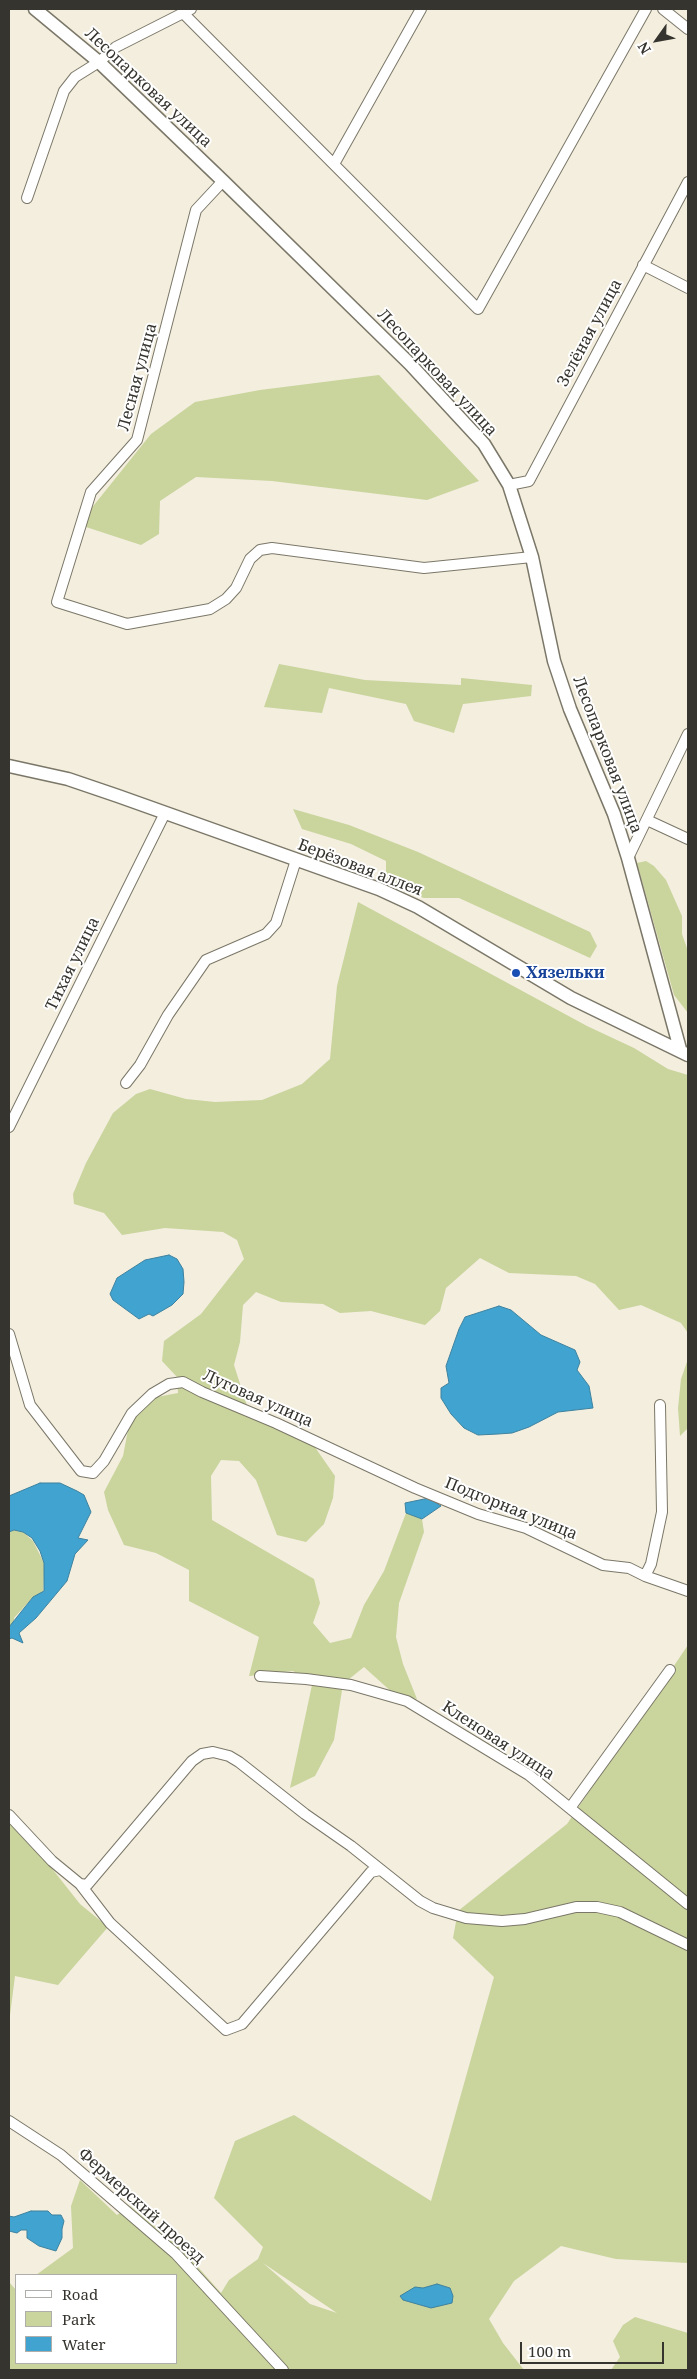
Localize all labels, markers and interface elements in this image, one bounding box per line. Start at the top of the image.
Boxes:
north arrow [632,15,682,65]
street label: Лесопарковая улица [81,24,215,152]
text: N [633,39,655,58]
street label: Зелёная улица [554,276,626,390]
street label: Лесопарковая улица [373,306,501,440]
street label: Лесная улица [114,321,162,433]
street label: Лесопарковая улица [568,674,646,836]
street label: Берёзовая аллея [295,835,425,901]
street label: Тихая улица [42,914,104,1014]
place label: Хязельки [526,963,605,983]
marker: Хязельки [510,967,522,979]
street label: Луговая улица [200,1366,316,1432]
street label: Подгорная улица [442,1474,580,1544]
street label: Кленовая улица [438,1697,558,1785]
street label: Фермерский проезд [74,2144,208,2268]
legend [15,2274,178,2364]
text: Road [62,2284,98,2304]
text: Park [62,2309,95,2329]
scale bar [522,2332,666,2364]
text: Water [62,2334,105,2354]
text: 100 m [528,2341,571,2361]

